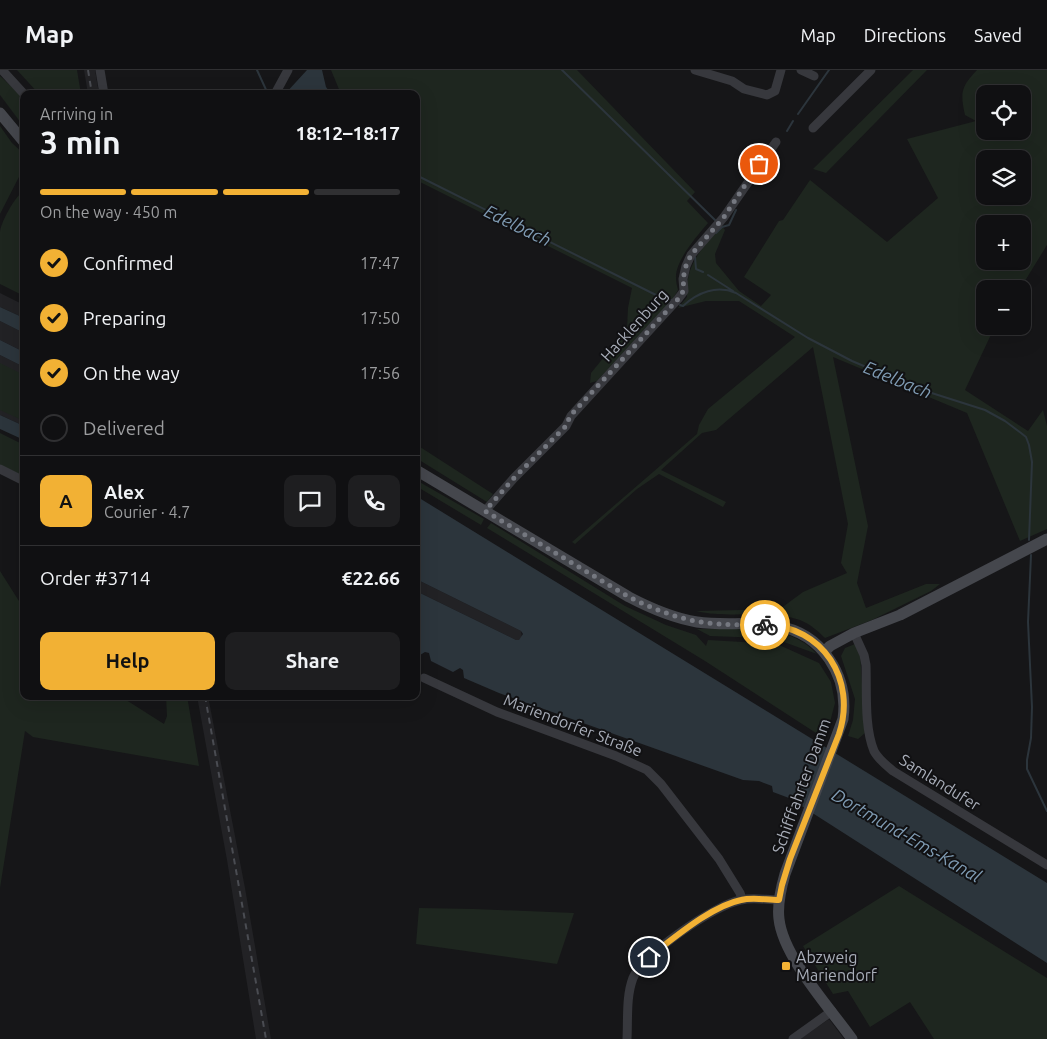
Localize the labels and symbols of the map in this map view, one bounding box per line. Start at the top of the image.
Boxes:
pin [738,143,780,185]
water label: Edelbach [481,200,555,250]
street label: Hacklenburg [597,285,671,365]
water label: Edelbach [861,356,935,402]
courier [740,600,790,650]
street label: Mariendorfer Straße [501,690,645,760]
street label: Schifffahrter Damm [768,716,834,856]
street label: Samlandufer [896,750,984,814]
water label: Dortmund-Ems-Kanal [829,784,985,886]
pin [628,936,670,978]
place label: Abzweig Mariendorf [796,948,878,984]
marker: Abzweig Mariendorf [780,960,792,972]

